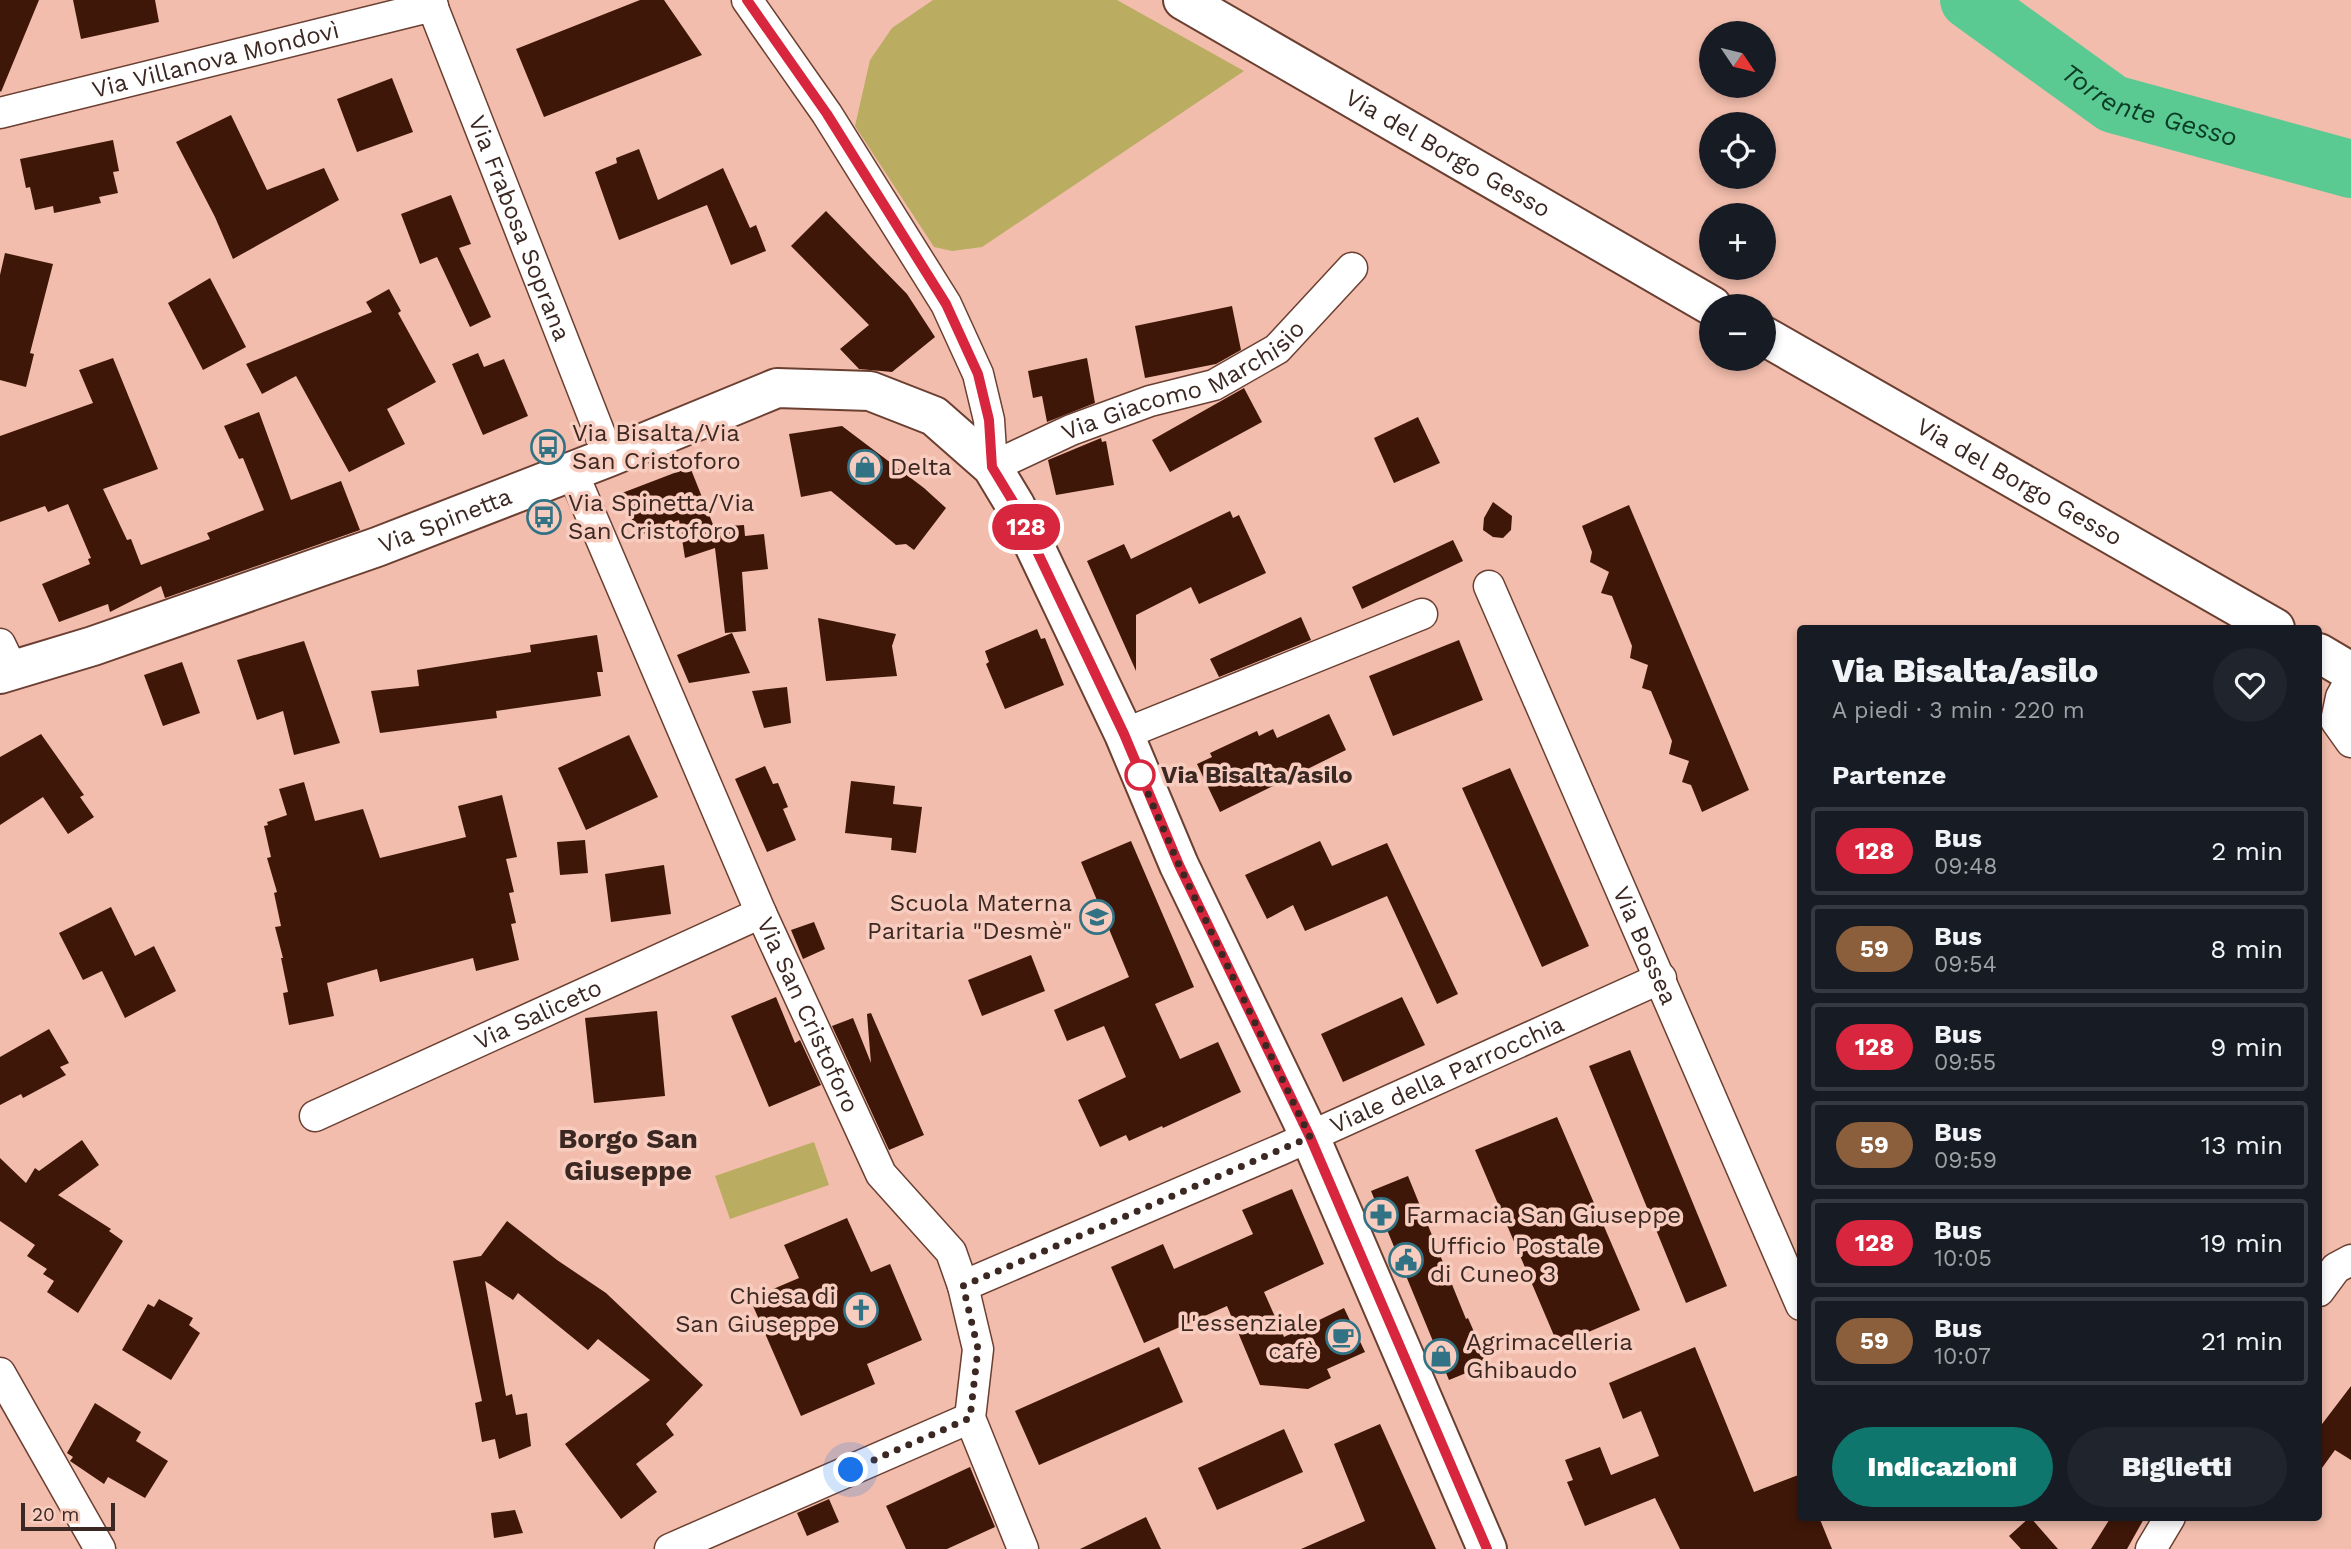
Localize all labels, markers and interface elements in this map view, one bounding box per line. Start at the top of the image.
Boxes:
street label: Via Villanova Mondovì [89,16,342,104]
north arrow [1699,21,1776,98]
map controls [1699,21,1776,371]
water label: Torrente Gesso [2056,57,2241,152]
street label: Via del Borgo Gesso [1340,83,1555,224]
street label: Via Frabosa Soprana [463,111,576,345]
button: locate [1699,112,1776,189]
button: + [1699,203,1776,280]
button: − [1699,294,1776,371]
street label: Via Giacomo Marchisio [1057,315,1310,446]
street label: Via del Borgo Gesso [1911,412,2127,552]
place label: Via Bisalta/Via San Cristoforo [572,419,741,475]
bus stop icon: Via Bisalta/Via San Cristoforo [529,428,567,466]
shop icon: Delta [846,448,884,486]
place label: Delta [890,453,952,481]
street label: Via Spinetta [375,482,516,559]
place label: Via Spinetta/Via San Cristoforo [568,489,754,545]
bus stop icon: Via Spinetta/Via San Cristoforo [525,498,563,536]
line badge: 128 [986,504,1066,550]
text: 128 [1006,513,1046,541]
button: heart [2213,648,2287,722]
text: Via Bisalta/asilo [1832,651,2098,690]
text: A piedi · 3 min · 220 m [1832,697,2085,724]
marker: Via Bisalta/asilo [1125,760,1155,790]
text: Partenze [1832,760,1946,790]
place label: Via Bisalta/asilo [1161,761,1353,789]
text: Bus [1934,823,1982,853]
text: 2 min [2211,836,2283,866]
text: 128 [1855,837,1894,865]
text: 09:48 [1934,853,1998,880]
street label: Via Bossea [1607,882,1683,1009]
place label: Scuola Materna Paritaria "Desmè" [867,889,1072,945]
school or university icon: Scuola Materna Paritaria "Desmè" [1078,898,1116,936]
street label: Via San Cristoforo [751,913,865,1117]
text: Bus [1934,921,1982,951]
text: 8 min [2210,934,2283,964]
text: 59 [1860,935,1889,963]
text: 09:54 [1934,951,1997,978]
street label: Via Saliceto [470,973,606,1056]
street label: Viale della Parrocchia [1326,1010,1568,1140]
text: Bus [1934,1019,1982,1049]
text: 9 min [2210,1032,2283,1062]
text: 128 [1855,1033,1894,1061]
text: 09:55 [1934,1049,1996,1076]
text: Bus [1934,1117,1982,1147]
district label: Borgo San Giuseppe [558,1122,698,1187]
text: 13 min [2201,1130,2283,1160]
text: 59 [1860,1131,1889,1159]
text: 09:59 [1934,1147,1997,1174]
pharmacy icon: Farmacia San Giuseppe [1362,1196,1400,1234]
place label: Farmacia San Giuseppe [1406,1201,1681,1229]
text: Bus [1934,1215,1982,1245]
text: 19 min [2200,1228,2283,1258]
text: 128 [1855,1229,1894,1257]
place label: Ufficio Postale di Cuneo 3 [1430,1232,1601,1288]
public building icon: Ufficio Postale di Cuneo 3 [1387,1241,1425,1279]
text: 10:05 [1934,1245,1992,1272]
place label: Chiesa di San Giuseppe [675,1282,836,1338]
church icon: Chiesa di San Giuseppe [842,1291,880,1329]
place label: L'essenziale cafè [1180,1309,1318,1365]
text: Bus [1934,1313,1982,1343]
cafe icon: L'essenziale cafè [1324,1318,1362,1356]
text: 21 min [2201,1326,2283,1356]
text: 59 [1860,1327,1889,1355]
place label: Agrimacelleria Ghibaudo [1466,1328,1633,1384]
shop icon: Agrimacelleria Ghibaudo [1422,1337,1460,1375]
text: 10:07 [1934,1343,1991,1370]
button: Indicazioni [1832,1427,2053,1507]
button: Biglietti [2067,1427,2287,1507]
your location [833,1452,868,1487]
scale bar [21,1500,116,1532]
text: 20 m [32,1503,79,1526]

